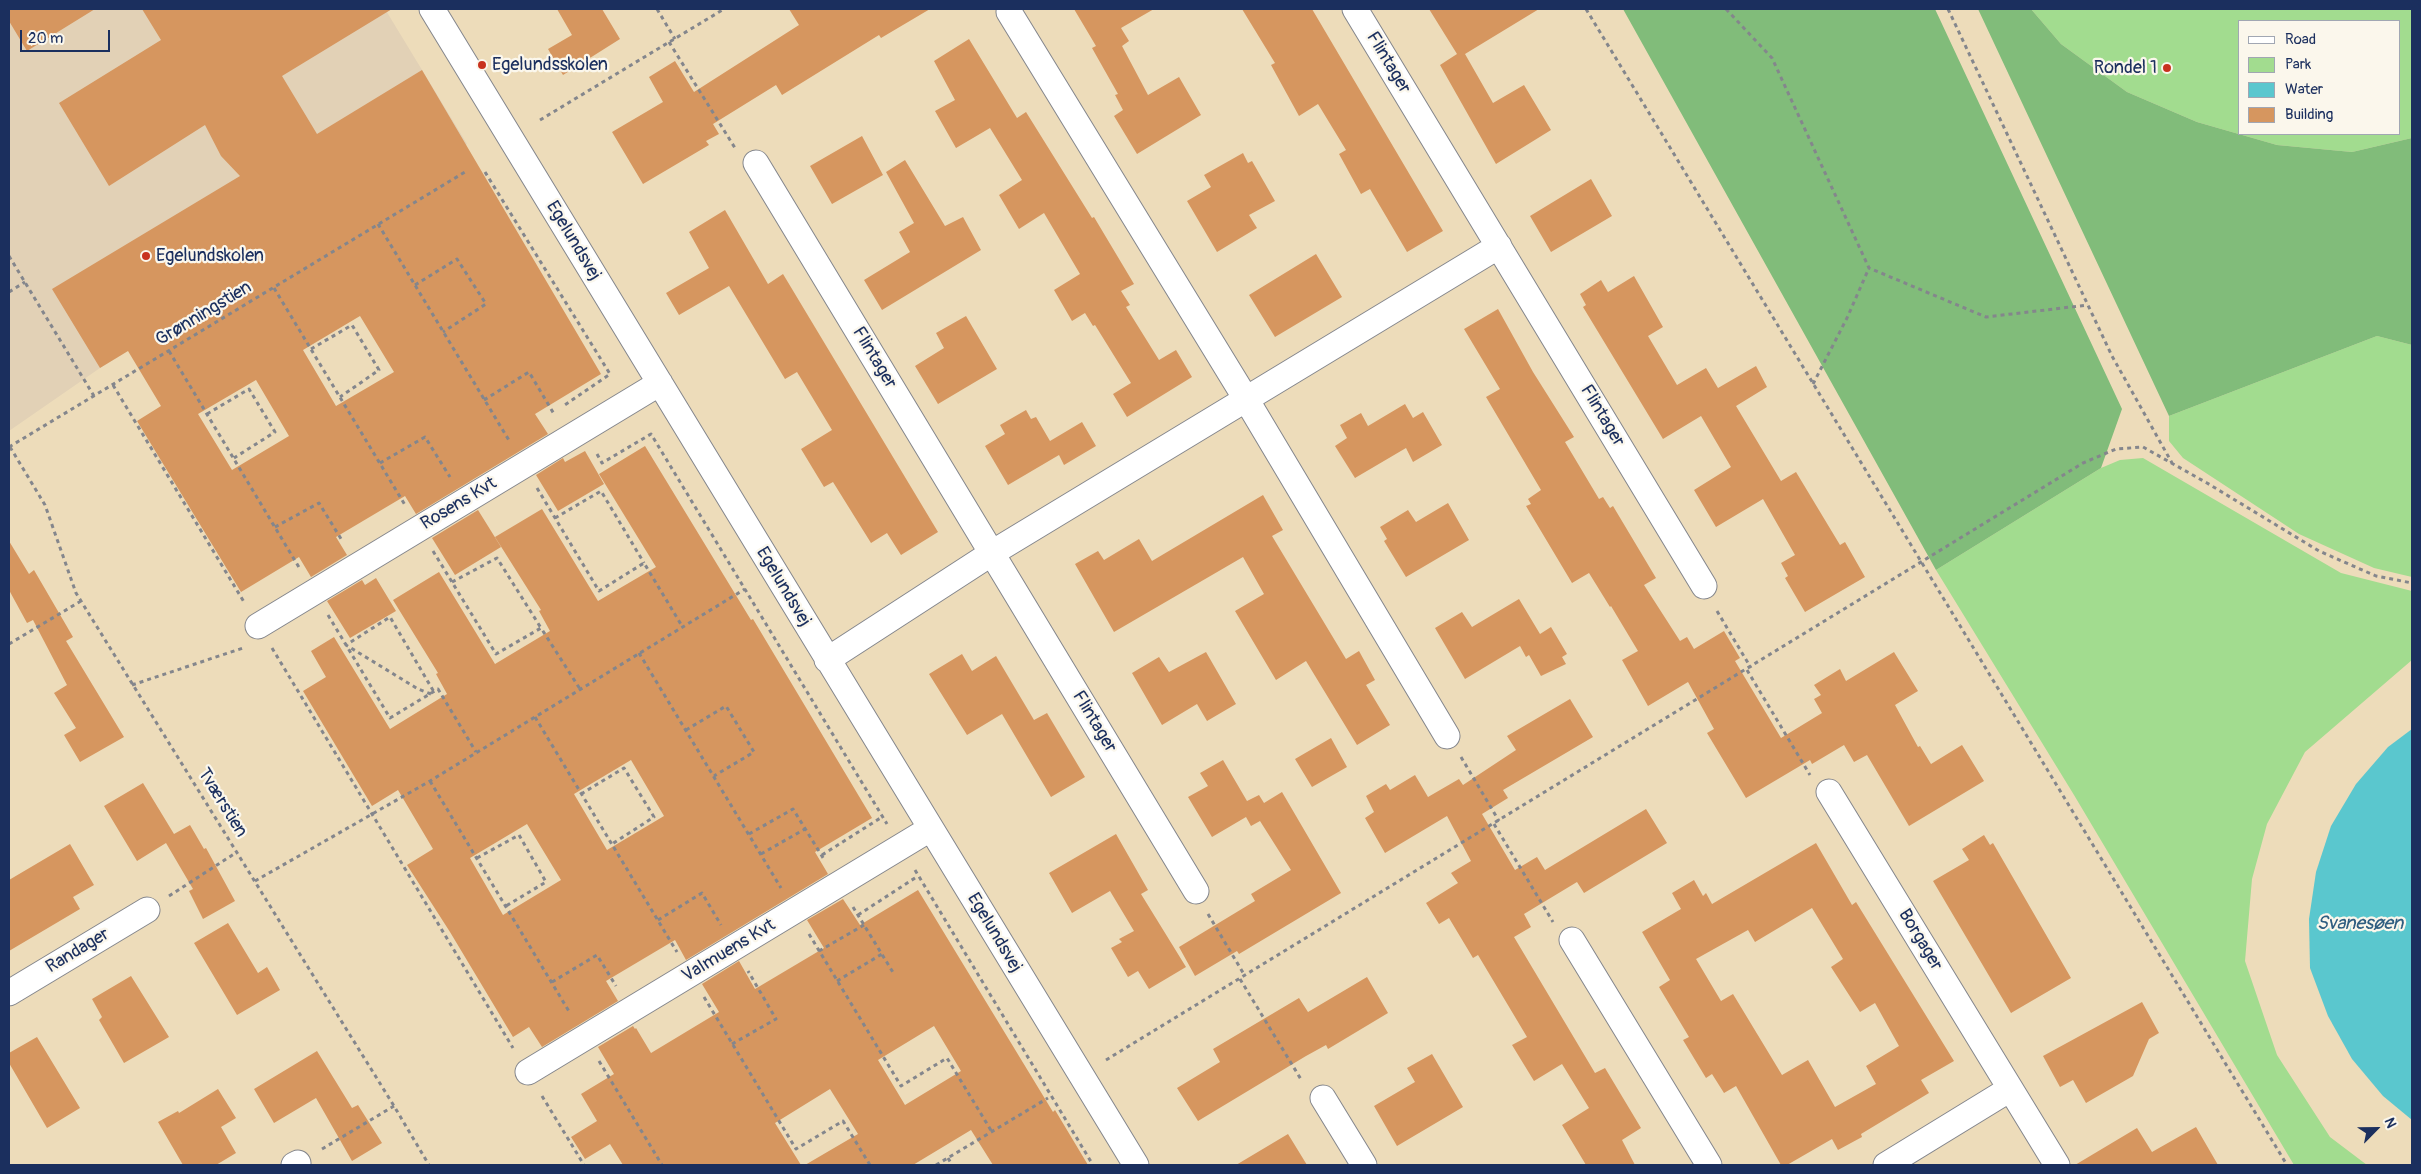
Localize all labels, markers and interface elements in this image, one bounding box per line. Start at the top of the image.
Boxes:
scale bar [22,20,112,52]
legend [2238,20,2401,135]
street label: Flintager [1361,28,1415,98]
text: 20 m [28,29,63,48]
text: Road [2285,30,2316,49]
place label: Egelundsskolen [492,54,608,76]
text: Park [2285,55,2311,74]
place label: Rondel 1 [2094,57,2157,79]
marker: Egelundsskolen [476,59,488,71]
marker: Rondel 1 [2161,62,2173,74]
text: Water [2285,80,2323,99]
text: Building [2285,105,2333,124]
street label: Egelundsvej [541,197,605,285]
place label: Egelundskolen [156,245,264,267]
marker: Egelundskolen [140,250,152,262]
street label: Grønningstien [152,277,256,351]
street label: Flintager [847,323,901,393]
street label: Flintager [1575,381,1629,451]
street label: Rosens Kvt [417,473,501,535]
street label: Egelundsvej [751,543,815,631]
street label: Flintager [1067,687,1121,757]
street label: Tværstien [192,764,252,842]
street label: Egelundsvej [962,889,1026,977]
street label: Borgager [1893,905,1947,975]
water label: Svanesøen [2317,913,2403,935]
street label: Valmuens Kvt [678,915,780,987]
street label: Randager [42,924,114,978]
north arrow [2351,1104,2401,1154]
text: N [2381,1115,2400,1131]

